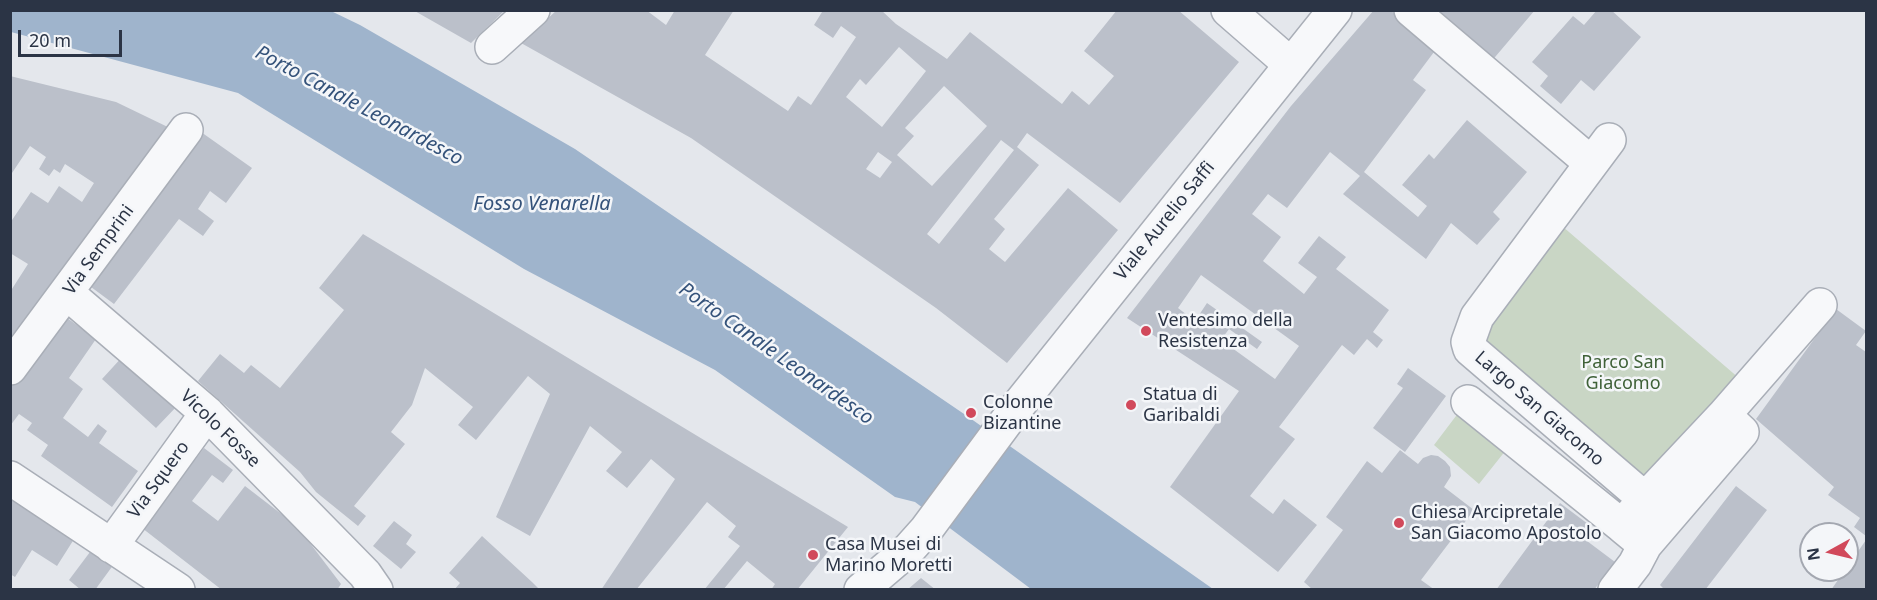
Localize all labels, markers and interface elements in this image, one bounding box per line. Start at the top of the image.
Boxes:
scale bar [21,18,124,56]
text: 20 m [29,28,71,52]
water label: Porto Canale Leonardesco [251,41,467,171]
street label: Viale Aurelio Saffi [1110,157,1220,285]
water label: Fosso Venarella [473,192,611,216]
street label: Via Semprini [59,201,139,299]
water label: Porto Canale Leonardesco [674,278,878,430]
place label: Ventesimo della Resistenza [1158,310,1293,352]
marker: Ventesimo della Resistenza [1139,324,1153,338]
street label: Largo San Giacomo [1470,347,1608,471]
park label: Parco San Giacomo [1581,352,1665,394]
place label: Statua di Garibaldi [1143,384,1220,426]
street label: Vicolo Fosse [176,386,264,472]
place label: Colonne Bizantine [983,392,1061,434]
marker: Statua di Garibaldi [1124,398,1138,412]
marker: Colonne Bizantine [964,406,978,420]
street label: Via Squero [124,437,194,523]
place label: Chiesa Arcipretale San Giacomo Apostolo [1411,502,1602,544]
marker: Chiesa Arcipretale San Giacomo Apostolo [1392,516,1406,530]
north arrow [1799,522,1859,582]
place label: Casa Musei di Marino Moretti [825,534,952,576]
text: N [1801,546,1825,562]
marker: Casa Musei di Marino Moretti [806,548,820,562]

